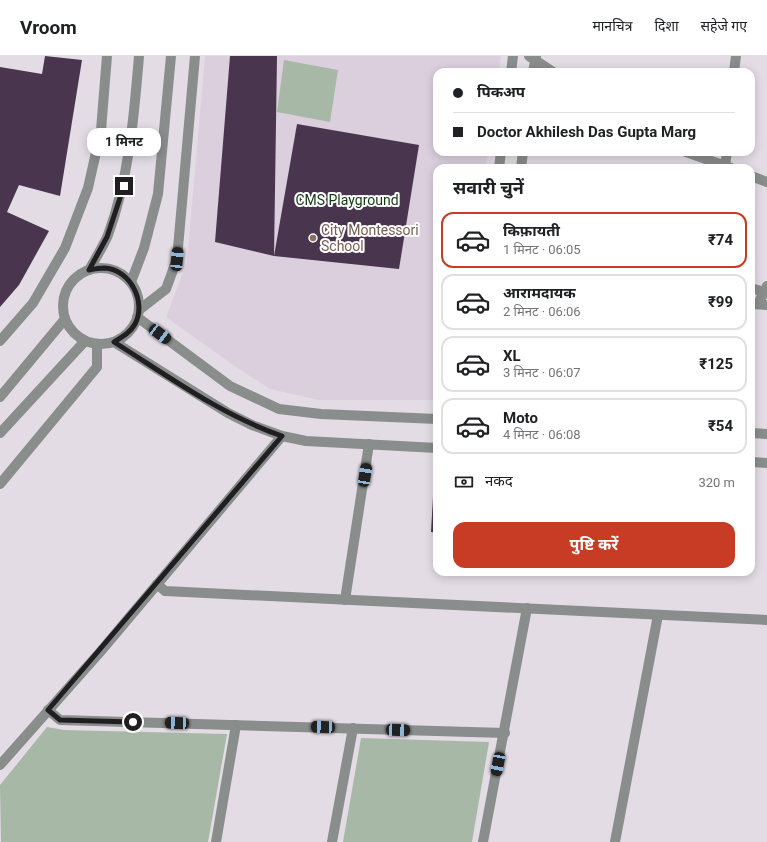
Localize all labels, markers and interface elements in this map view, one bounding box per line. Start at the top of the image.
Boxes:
text: Vroom [20,16,77,39]
text: मानचित्र [592,18,632,34]
text: दिशा [654,18,679,34]
text: सहेजे गए [701,18,747,34]
text: पिकअप [477,83,525,101]
text: Doctor Akhilesh Das Gupta Marg [477,123,696,141]
callout: 1 मिनट [87,128,161,156]
text: 1 मिनट [105,134,143,149]
route end [115,177,133,195]
text: सवारी चुनें [453,177,524,198]
park label: CMS Playground [295,192,399,208]
place label: City Montessori School [321,222,419,254]
icon: car [455,222,491,258]
text: किफ़ायती [503,222,560,240]
text: ₹74 [708,231,733,249]
marker: City Montessori School [308,233,318,243]
text: 1 मिनट · 06:05 [503,242,581,257]
car [170,247,184,271]
icon: car [455,284,491,320]
text: आरामदायक [503,284,576,302]
text: ₹99 [708,293,733,311]
text: 2 मिनट · 06:06 [503,304,581,319]
car [147,322,173,346]
icon: car [455,346,491,382]
text: XL [503,347,521,365]
text: ₹125 [699,355,733,373]
text: 3 मिनट · 06:07 [503,365,581,380]
icon: car [455,408,491,444]
text: Moto [503,409,538,427]
text: ₹54 [708,417,733,435]
text: 4 मिनट · 06:08 [503,427,581,442]
car [357,462,373,488]
icon: cash [453,471,475,493]
text: नकद [485,472,513,490]
text: 320 m [698,475,735,490]
button: पुष्टि करें [453,522,735,568]
route start [124,713,142,731]
car [165,717,189,729]
car [311,721,335,733]
car [386,724,410,736]
car [490,751,506,777]

